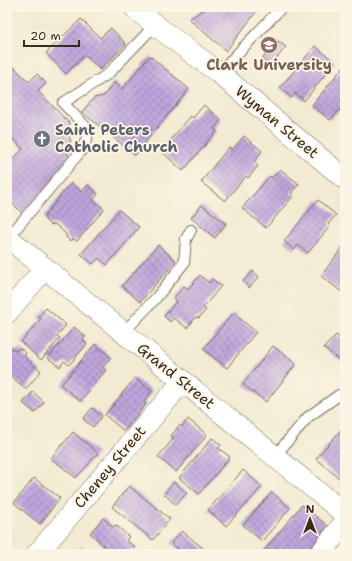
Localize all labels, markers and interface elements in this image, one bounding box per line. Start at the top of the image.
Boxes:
scale bar [24,22,79,48]
text: 20 m [30,28,61,44]
school or university icon: Clark University [259,35,279,55]
place label: Clark University [206,55,332,75]
street label: Wyman Street [231,81,323,163]
place label: Saint Peters Catholic Church [55,120,178,157]
church icon: Saint Peters Catholic Church [32,129,52,149]
street label: Grand Street [133,338,219,414]
street label: Cheney Street [70,422,150,512]
north arrow [290,499,330,539]
text: N [306,502,315,517]

